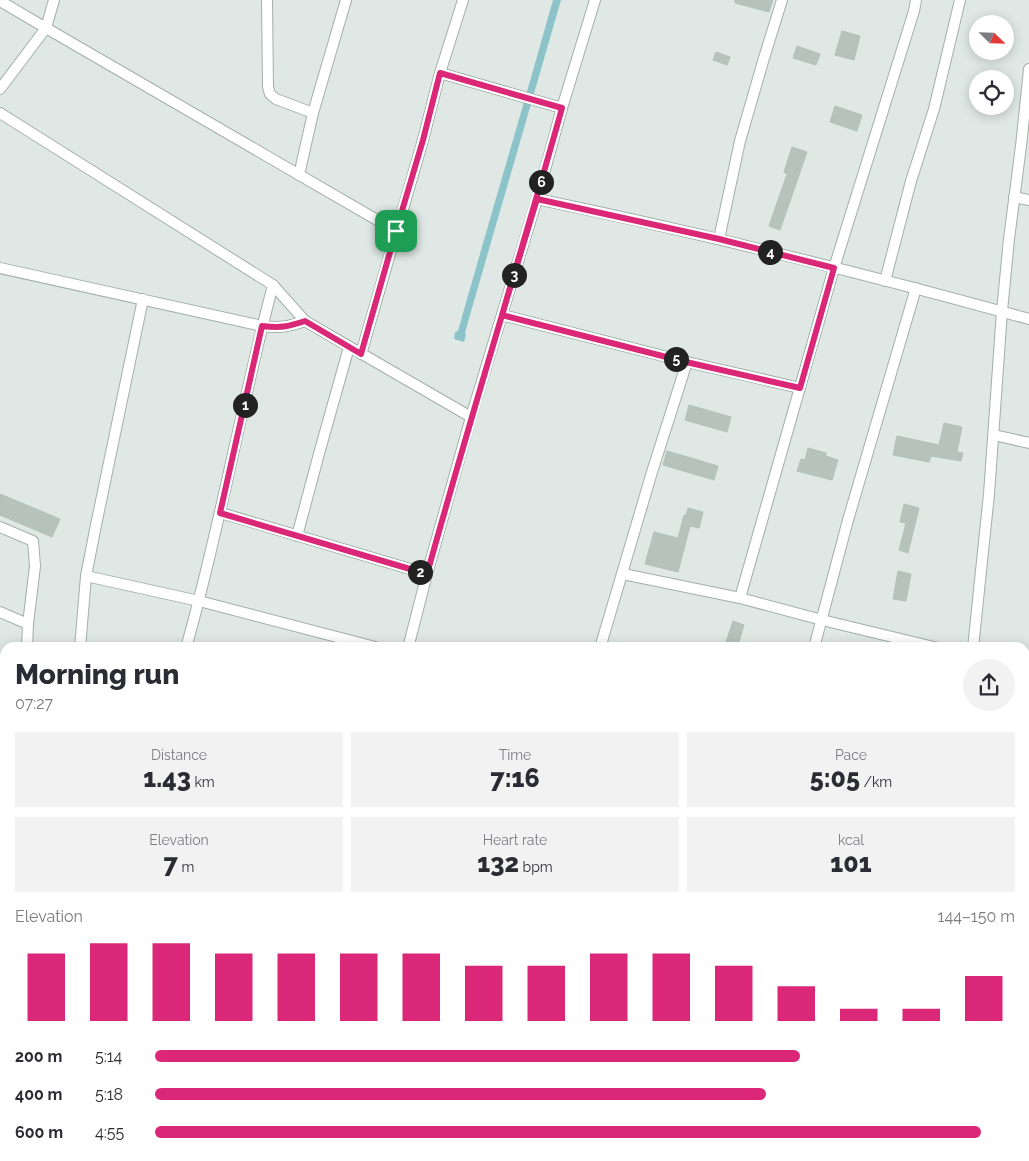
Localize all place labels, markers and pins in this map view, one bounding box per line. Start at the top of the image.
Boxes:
pin: 6 [528,170,554,194]
pin [375,210,417,252]
pin: 4 [758,240,782,264]
pin: 3 [502,262,526,288]
pin: 5 [664,346,688,372]
pin: 1 [232,392,258,418]
pin: 2 [408,560,432,584]

